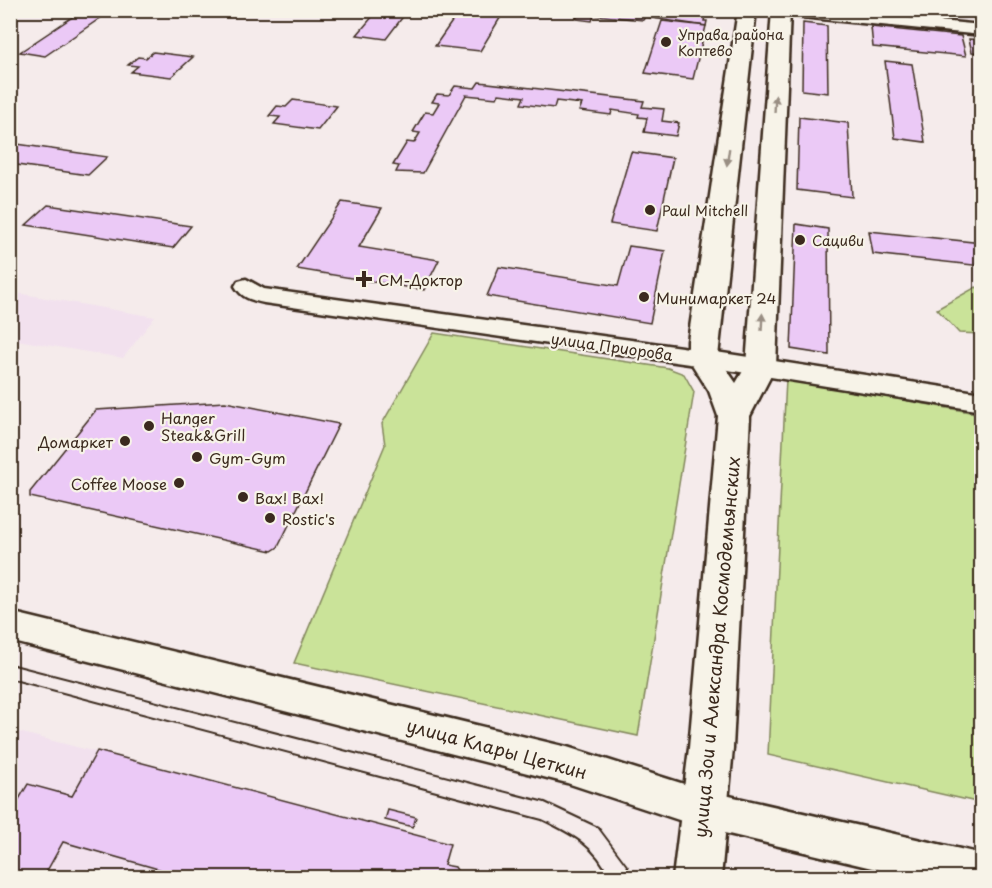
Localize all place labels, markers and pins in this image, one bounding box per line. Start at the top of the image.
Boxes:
place label: Управа района Коптево [678,24,784,61]
marker: Управа района Коптево [659,35,673,49]
place label: Paul Mitchell [662,200,748,221]
marker: Paul Mitchell [643,203,657,217]
place label: Сациви [812,230,864,251]
marker: Сациви [793,233,807,247]
place label: СМ-Доктор [378,268,463,291]
marker: СМ-Доктор [355,270,373,288]
place label: Минимаркет 24 [656,286,776,309]
marker: Минимаркет 24 [637,290,651,304]
place label: Hanger Steak&Grill [161,406,245,446]
marker: Hanger Steak&Grill [142,419,156,433]
place label: Домаркет [37,430,114,453]
marker: Домаркет [118,434,132,448]
place label: Gym-Gym [209,446,286,469]
marker: Gym-Gym [190,450,204,464]
place label: Coffee Moose [71,472,167,495]
marker: Coffee Moose [172,476,186,490]
place label: Вах! Вах! [255,486,324,509]
marker: Вах! Вах! [236,490,250,504]
place label: Rostic's [282,507,335,530]
marker: Rostic's [263,511,277,525]

